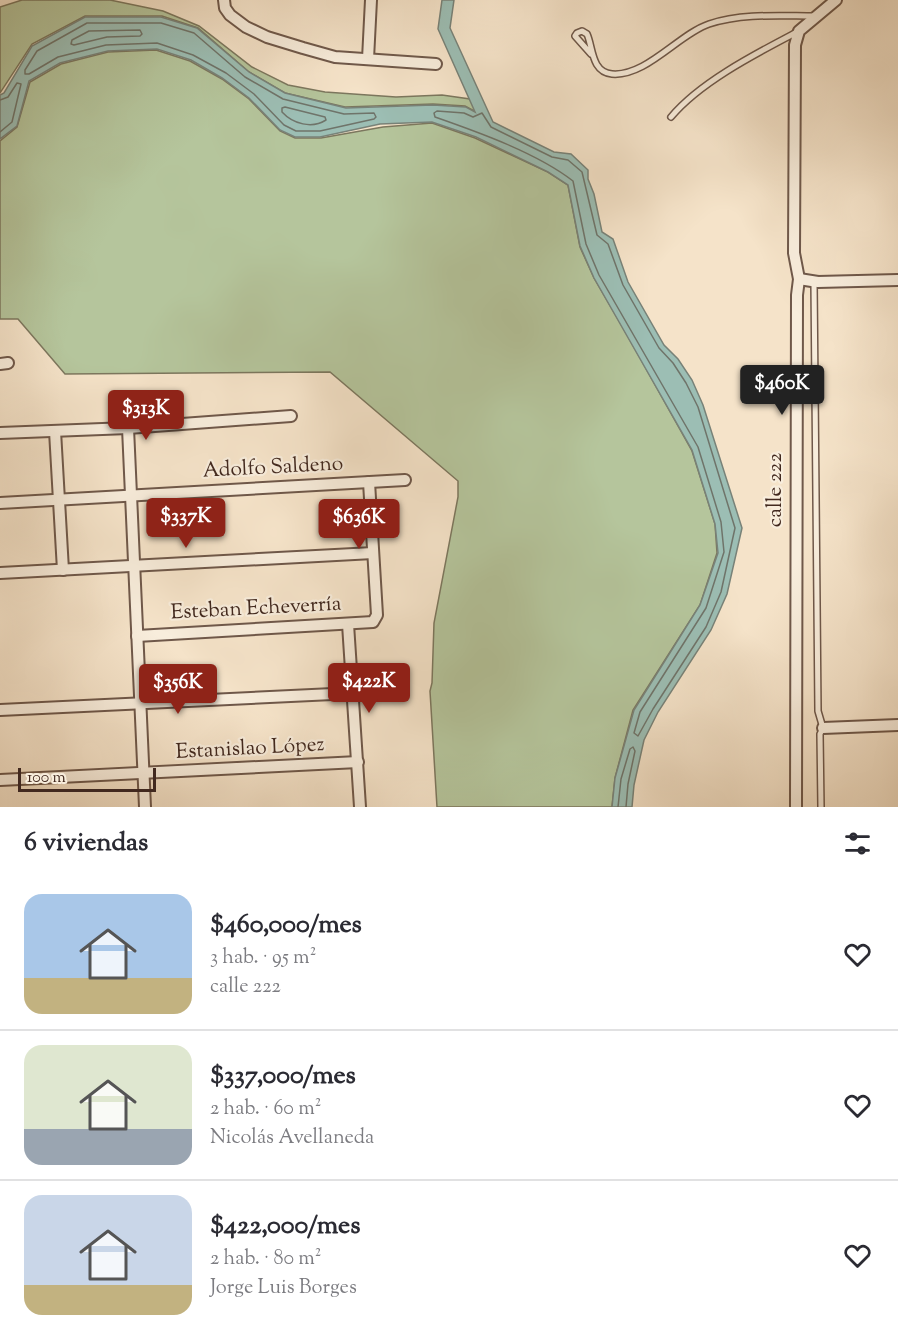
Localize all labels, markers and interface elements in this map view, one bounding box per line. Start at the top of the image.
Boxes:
pin: $460K [740,365,824,416]
text: $460K [754,370,810,399]
pin: $313K [104,390,188,441]
text: $313K [122,395,170,424]
street label: Adolfo Saldeno [202,449,344,487]
street label: calle 222 [761,453,791,527]
pin: $337K [144,498,228,549]
pin: $636K [317,499,401,550]
text: $337K [160,503,212,532]
text: $636K [333,504,385,533]
street label: Esteban Echeverría [170,590,342,628]
pin: $422K [327,663,411,714]
pin: $356K [136,664,220,715]
text: $422K [342,668,396,697]
text: $356K [153,669,203,698]
street label: Estanislao López [175,730,325,768]
scale bar [18,765,156,792]
text: 100 m [27,767,66,790]
text: 6 viviendas [24,825,148,862]
icon: filters [841,827,874,860]
text: $460,000/mes [210,907,362,944]
icon: home [72,918,144,990]
icon: heart [841,938,874,971]
text: 3 hab. · 95 m² [210,944,316,973]
text: calle 222 [210,973,281,1002]
text: $337,000/mes [210,1058,356,1095]
icon: home [72,1069,144,1141]
icon: heart [841,1089,874,1122]
text: 2 hab. · 60 m² [210,1095,321,1124]
text: Nicolás Avellaneda [210,1124,374,1153]
text: $422,000/mes [210,1208,360,1245]
icon: home [72,1219,144,1291]
icon: heart [841,1239,874,1272]
text: 2 hab. · 80 m² [210,1245,322,1274]
text: Jorge Luis Borges [210,1274,357,1303]

